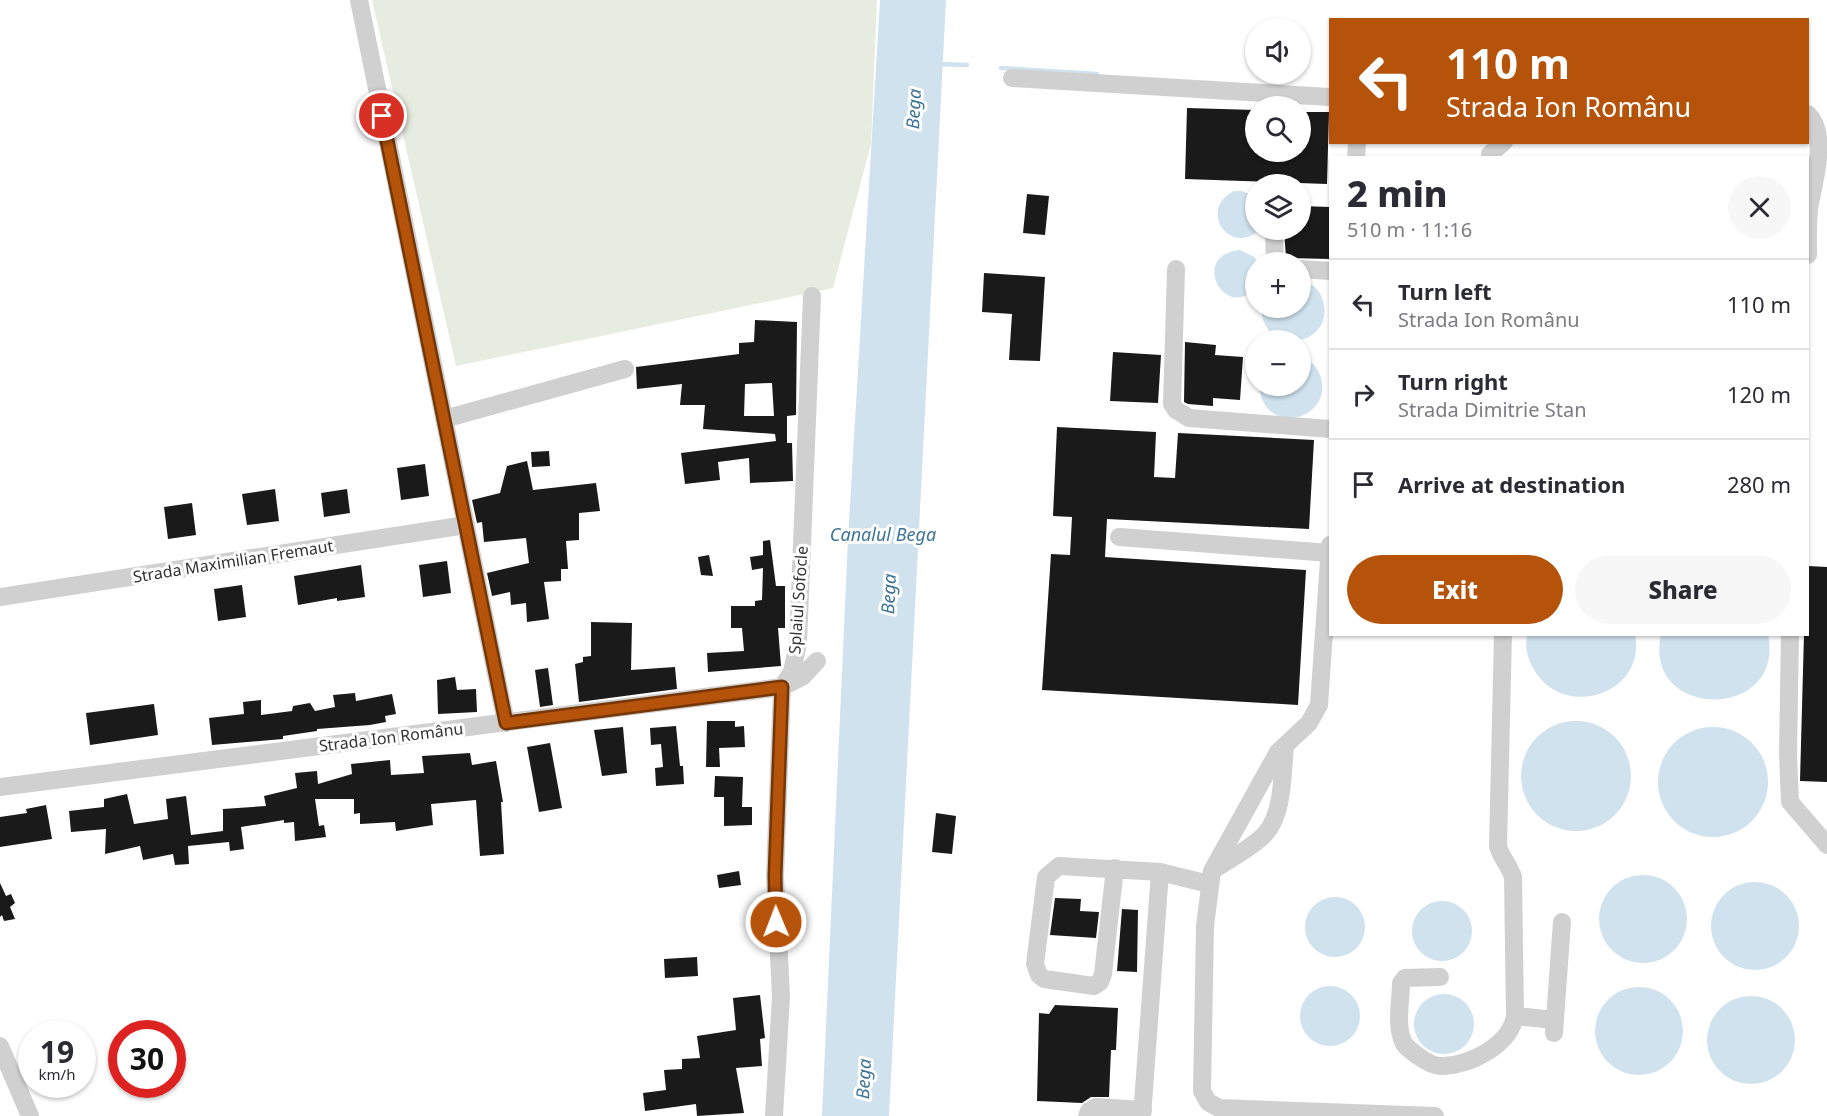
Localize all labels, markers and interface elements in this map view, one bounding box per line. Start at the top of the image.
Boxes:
map controls [1245,18,1311,396]
button: sound [1245,18,1311,84]
text: 110 m [1446,34,1570,91]
icon: left [1347,42,1425,120]
water label: Bega [900,88,926,130]
text: Strada Ion Românu [1446,88,1691,125]
pin [356,90,407,141]
button: search [1245,96,1311,162]
icon: arrive [365,99,398,132]
text: 2 min [1347,169,1448,218]
button: layers [1245,174,1311,240]
button: close [1728,176,1791,239]
text: 510 m · 11:16 [1347,216,1472,243]
button: + [1245,252,1311,318]
text: Turn left [1398,276,1492,306]
icon: left [1347,288,1380,321]
text: 110 m [1727,289,1791,319]
text: Strada Ion Românu [1398,306,1580,333]
button: − [1245,330,1311,396]
text: Turn right [1398,366,1508,396]
icon: right [1347,378,1380,411]
text: 120 m [1727,379,1791,409]
text: Strada Dimitrie Stan [1398,396,1587,423]
icon: arrive [1347,468,1380,501]
text: Arrive at destination [1398,469,1625,499]
text: 280 m [1727,469,1791,499]
water label: Canalul Bega [830,522,936,546]
street label: Strada Maximilian Fremaut [131,534,335,588]
street label: Splaiul Sofocle [783,545,813,655]
button: Exit [1347,555,1563,624]
button: Share [1575,555,1791,624]
water label: Bega [875,573,901,615]
street label: Strada Ion Românu [318,717,464,757]
position arrow [744,890,808,954]
speed limit sign: 30 [108,1020,186,1098]
text: 19 [40,1031,74,1072]
water label: Bega [850,1058,876,1100]
text: km/h [39,1064,75,1084]

